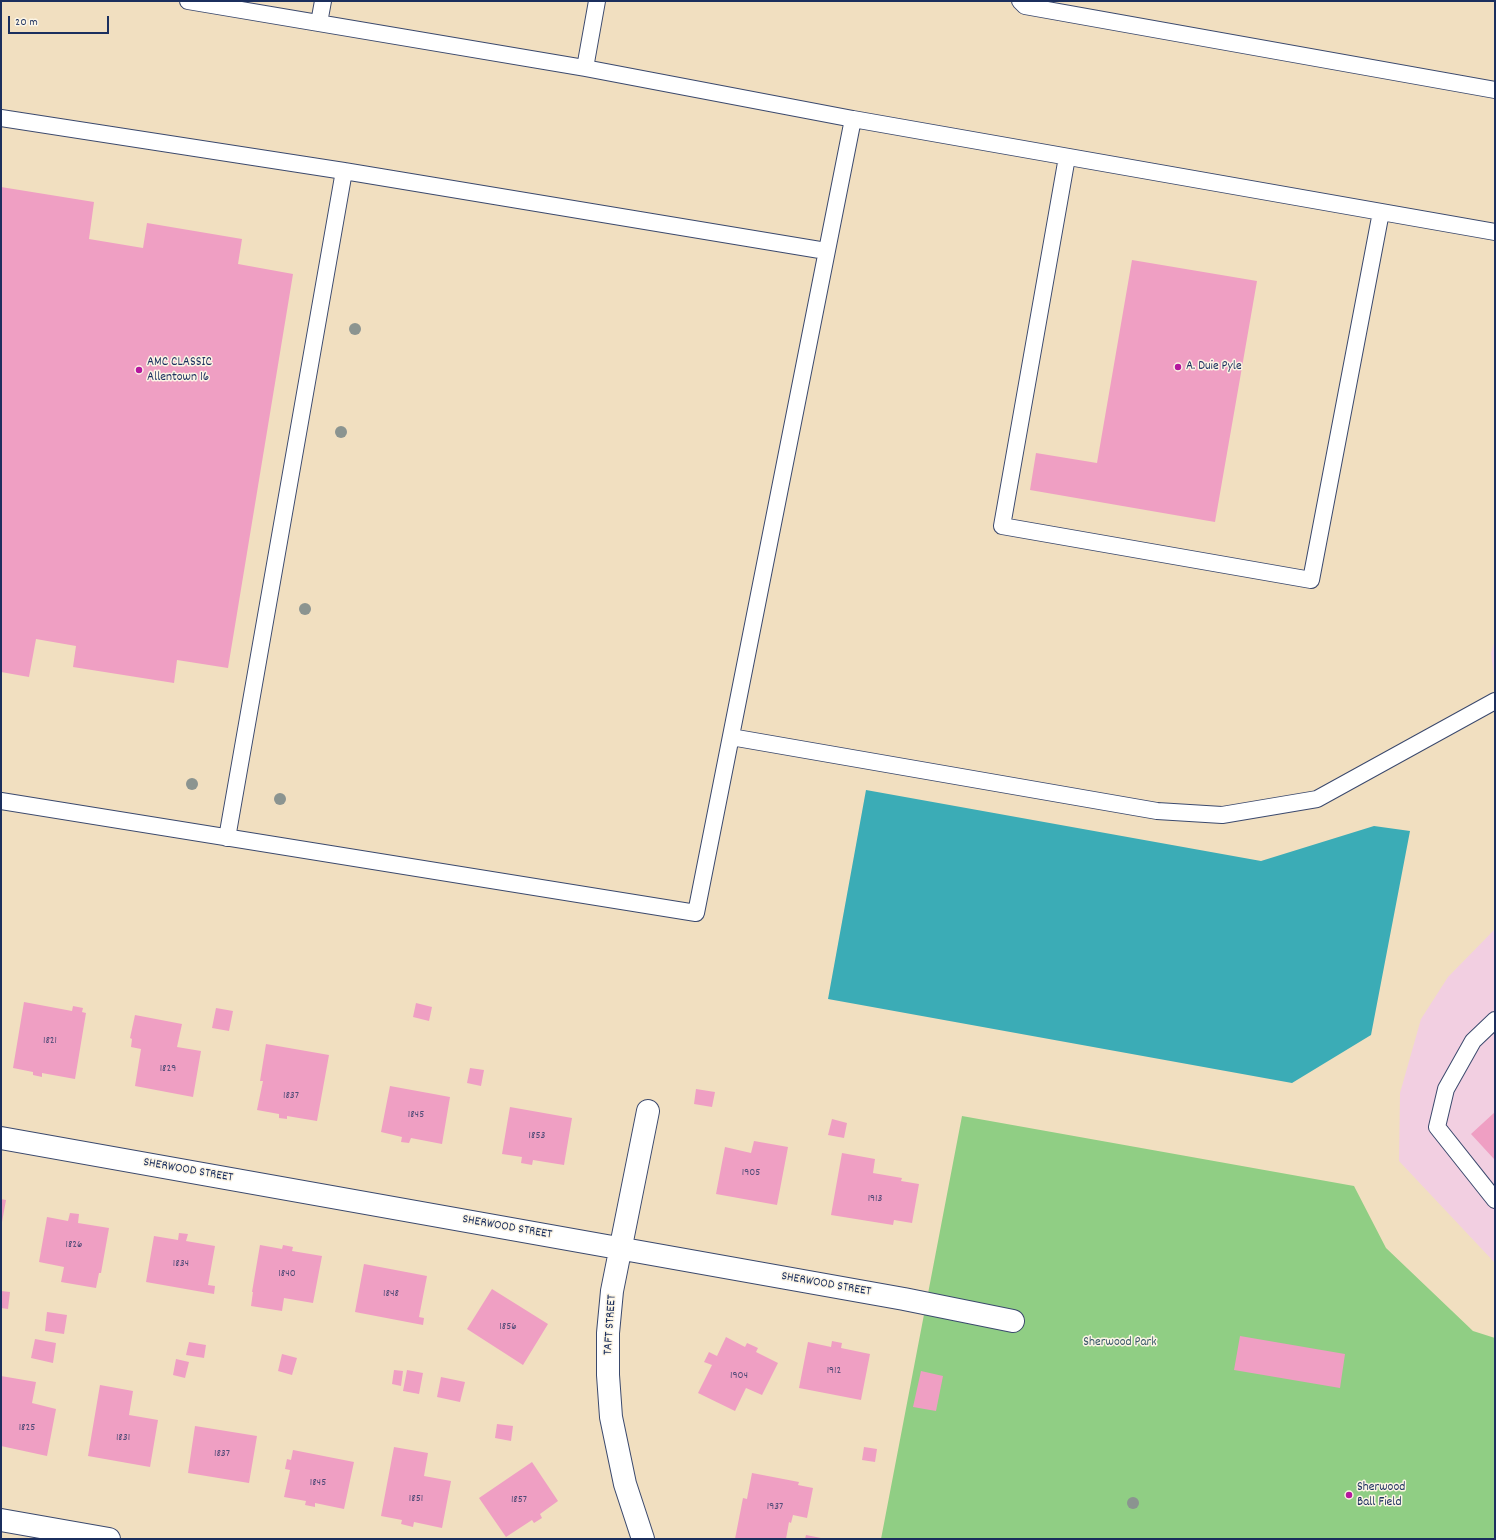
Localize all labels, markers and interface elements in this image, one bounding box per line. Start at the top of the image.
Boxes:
scale bar [10,8,111,34]
text: 20 m [15,14,38,31]
place label: AMC CLASSIC Allentown 16 [147,355,212,386]
place label: A. Duie Pyle [1186,359,1242,375]
marker: A. Duie Pyle [1173,362,1183,372]
marker: AMC CLASSIC Allentown 16 [134,365,144,375]
house number: 1821 [43,1034,57,1048]
house number: 1829 [160,1062,176,1076]
house number: 1837 [283,1089,299,1103]
house number: 1845 [408,1108,424,1122]
house number: 1853 [529,1129,545,1143]
street label: SHERWOOD STREET [142,1155,234,1187]
house number: 1905 [742,1166,760,1180]
house number: 1913 [868,1192,882,1206]
street label: SHERWOOD STREET [461,1212,553,1244]
house number: 1826 [65,1238,83,1252]
house number: 1834 [173,1257,189,1271]
house number: 1840 [278,1267,296,1281]
street label: SHERWOOD STREET [780,1269,872,1301]
house number: 1848 [383,1287,399,1301]
street label: TAFT STREET [601,1294,621,1356]
house number: 1856 [499,1320,517,1334]
park label: Sherwood Park [1083,1335,1157,1351]
house number: 1912 [827,1364,841,1378]
house number: 1904 [730,1369,748,1383]
house number: 1825 [19,1421,35,1435]
house number: 1831 [116,1431,130,1445]
house number: 1837 [214,1447,230,1461]
house number: 1845 [310,1476,326,1490]
place label: Sherwood Ball Field [1357,1480,1405,1511]
marker: Sherwood Ball Field [1344,1490,1354,1500]
house number: 1851 [409,1492,423,1506]
house number: 1857 [511,1493,527,1507]
house number: 1937 [767,1500,783,1514]

